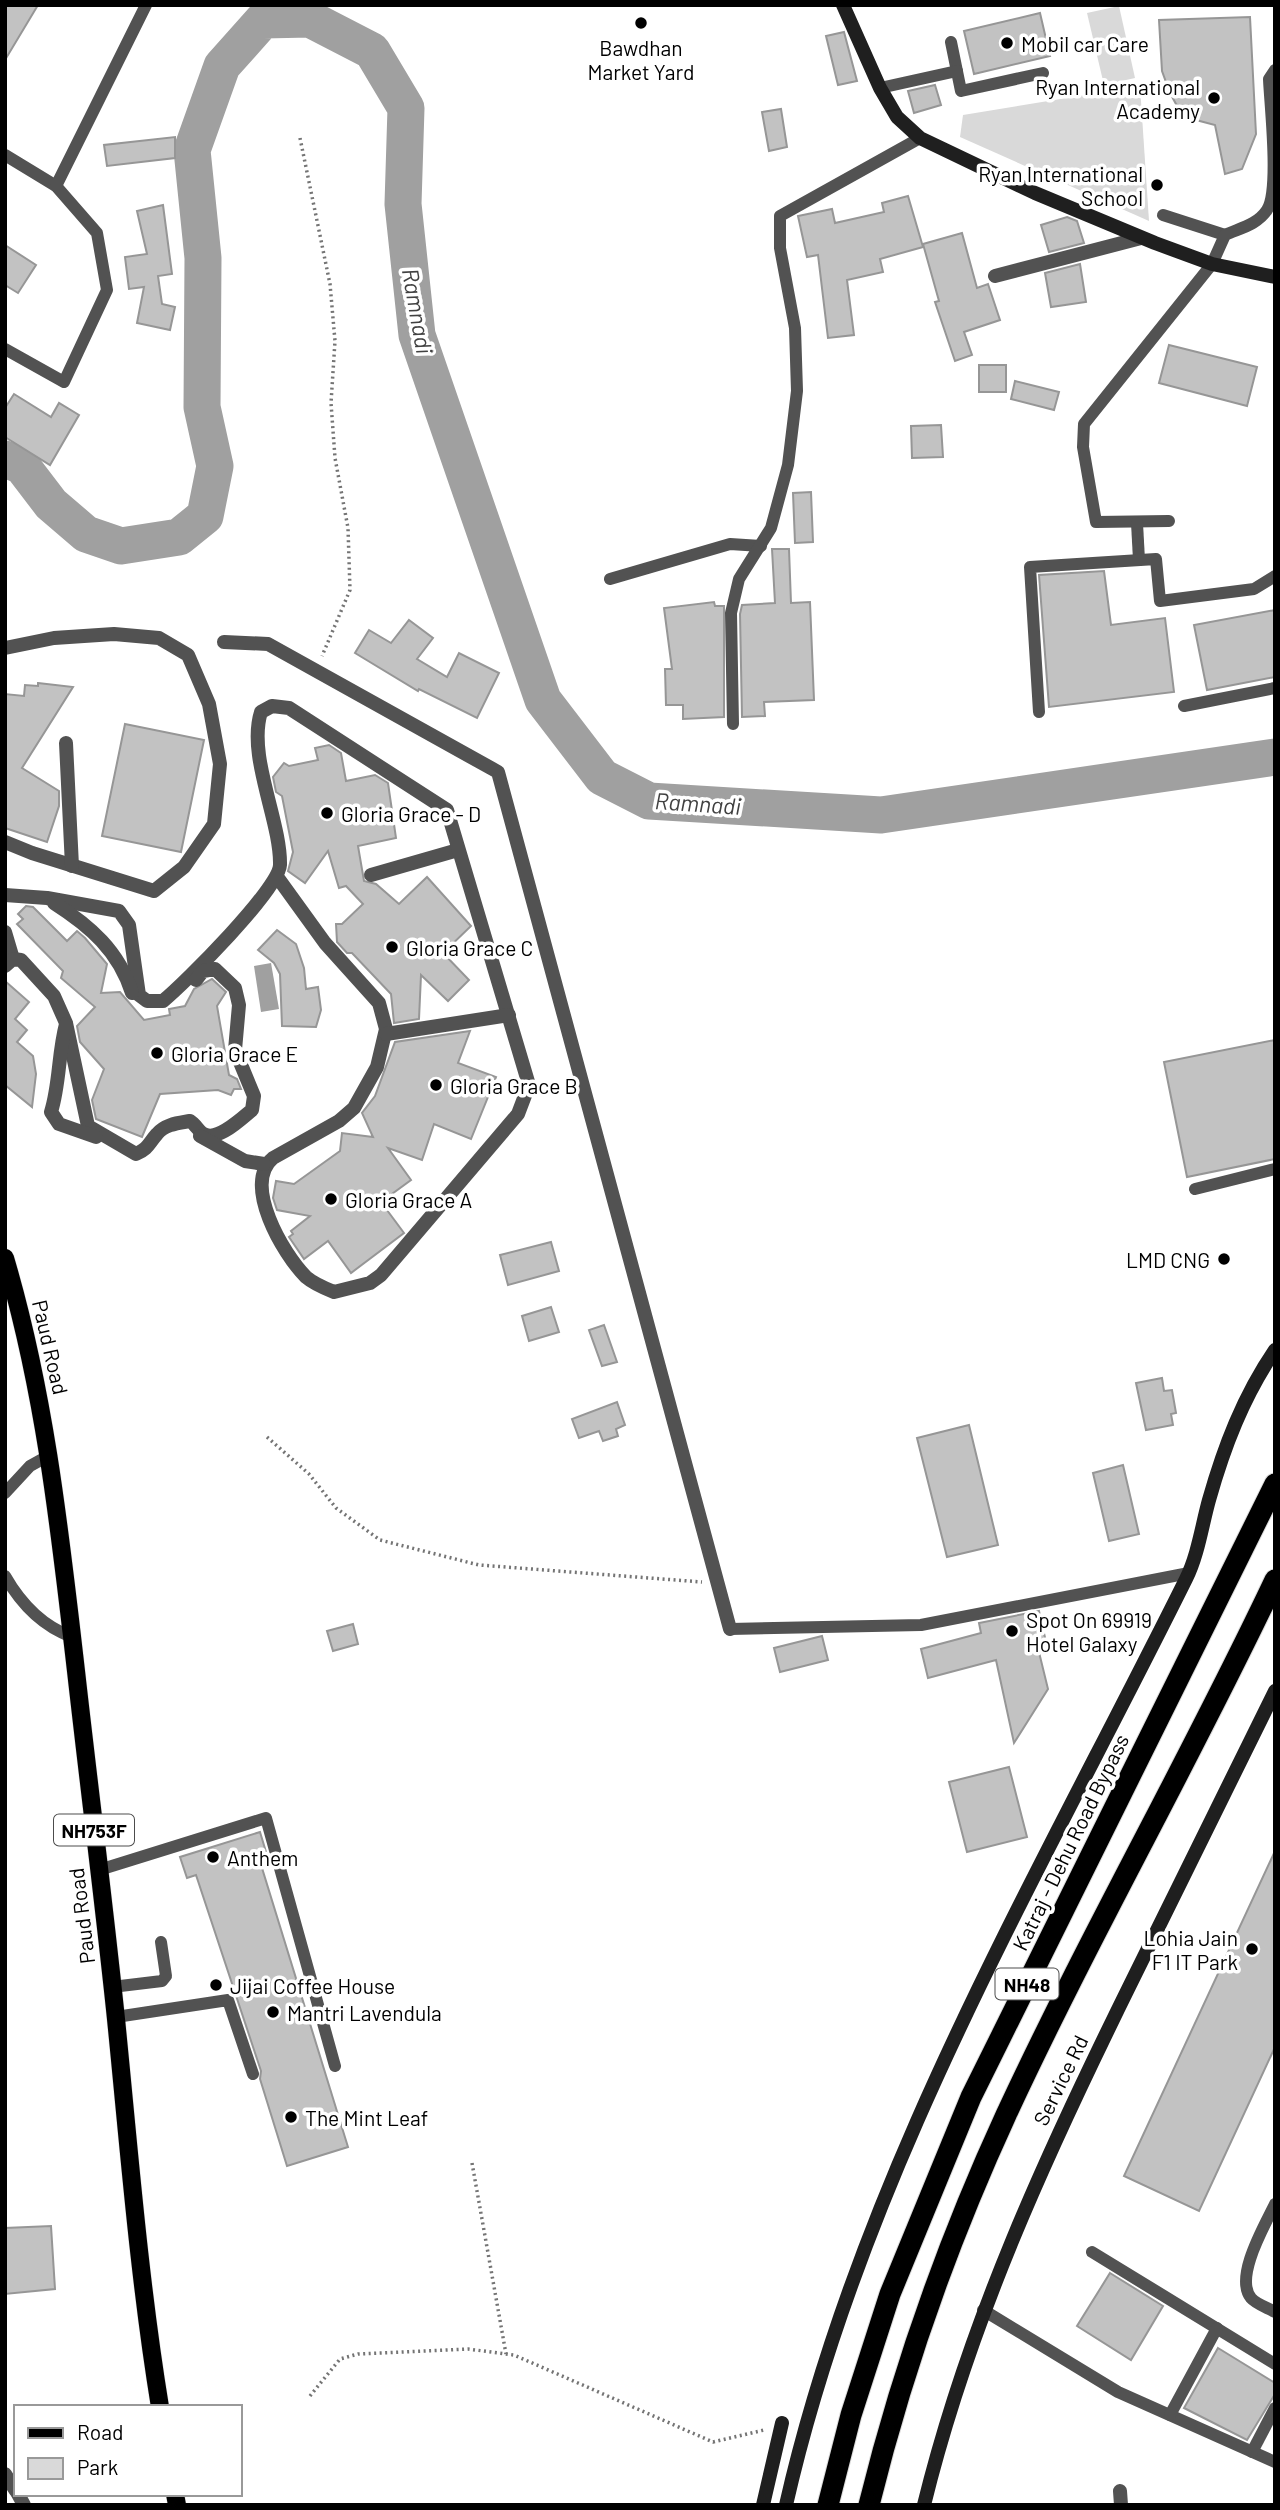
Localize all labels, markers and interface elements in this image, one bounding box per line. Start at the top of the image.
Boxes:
marker: Bawdhan Market Yard [633,15,649,31]
place label: Mobil car Care [1021,31,1149,56]
place label: Bawdhan Market Yard [587,35,695,84]
marker: Mobil car Care [999,35,1015,51]
place label: Ryan International Academy [1035,74,1200,123]
marker: Ryan International Academy [1206,90,1222,106]
place label: Ryan International School [978,161,1143,210]
marker: Ryan International School [1149,177,1165,193]
water label: Ramnadi [397,266,439,356]
water label: Ramnadi [654,786,742,820]
place label: Gloria Grace - D [341,801,481,826]
marker: Gloria Grace - D [319,805,335,821]
place label: Gloria Grace C [406,935,533,960]
marker: Gloria Grace C [384,939,400,955]
place label: Gloria Grace E [171,1041,298,1066]
marker: Gloria Grace E [149,1045,165,1061]
place label: Gloria Grace B [450,1073,578,1098]
marker: Gloria Grace B [428,1077,444,1093]
place label: Gloria Grace A [345,1187,473,1212]
marker: Gloria Grace A [323,1191,339,1207]
place label: LMD CNG [1126,1247,1210,1272]
marker: LMD CNG [1216,1251,1232,1267]
street label: Paud Road [28,1297,74,1397]
place label: Spot On 69919 Hotel Galaxy [1026,1607,1152,1656]
marker: Spot On 69919 Hotel Galaxy [1004,1623,1020,1639]
street label: Katraj - Dehu Road Bypass [1007,1730,1133,1954]
road number: NH753F [54,1814,134,1846]
place label: Anthem [227,1845,298,1870]
marker: Anthem [205,1849,221,1865]
street label: Paud Road [63,1867,99,1965]
place label: Lohia Jain F1 IT Park [1144,1925,1238,1974]
marker: Lohia Jain F1 IT Park [1244,1941,1260,1957]
road number: NH48 [996,1968,1058,2000]
place label: Jijai Coffee House [230,1973,395,1998]
marker: Jijai Coffee House [208,1977,224,1993]
place label: Mantri Lavendula [287,2000,442,2025]
marker: Mantri Lavendula [265,2004,281,2020]
street label: Service Rd [1027,2031,1093,2129]
place label: The Mint Leaf [305,2105,428,2130]
marker: The Mint Leaf [283,2109,299,2125]
legend [14,2405,242,2496]
text: Road [77,2419,123,2444]
text: Park [77,2454,118,2479]

